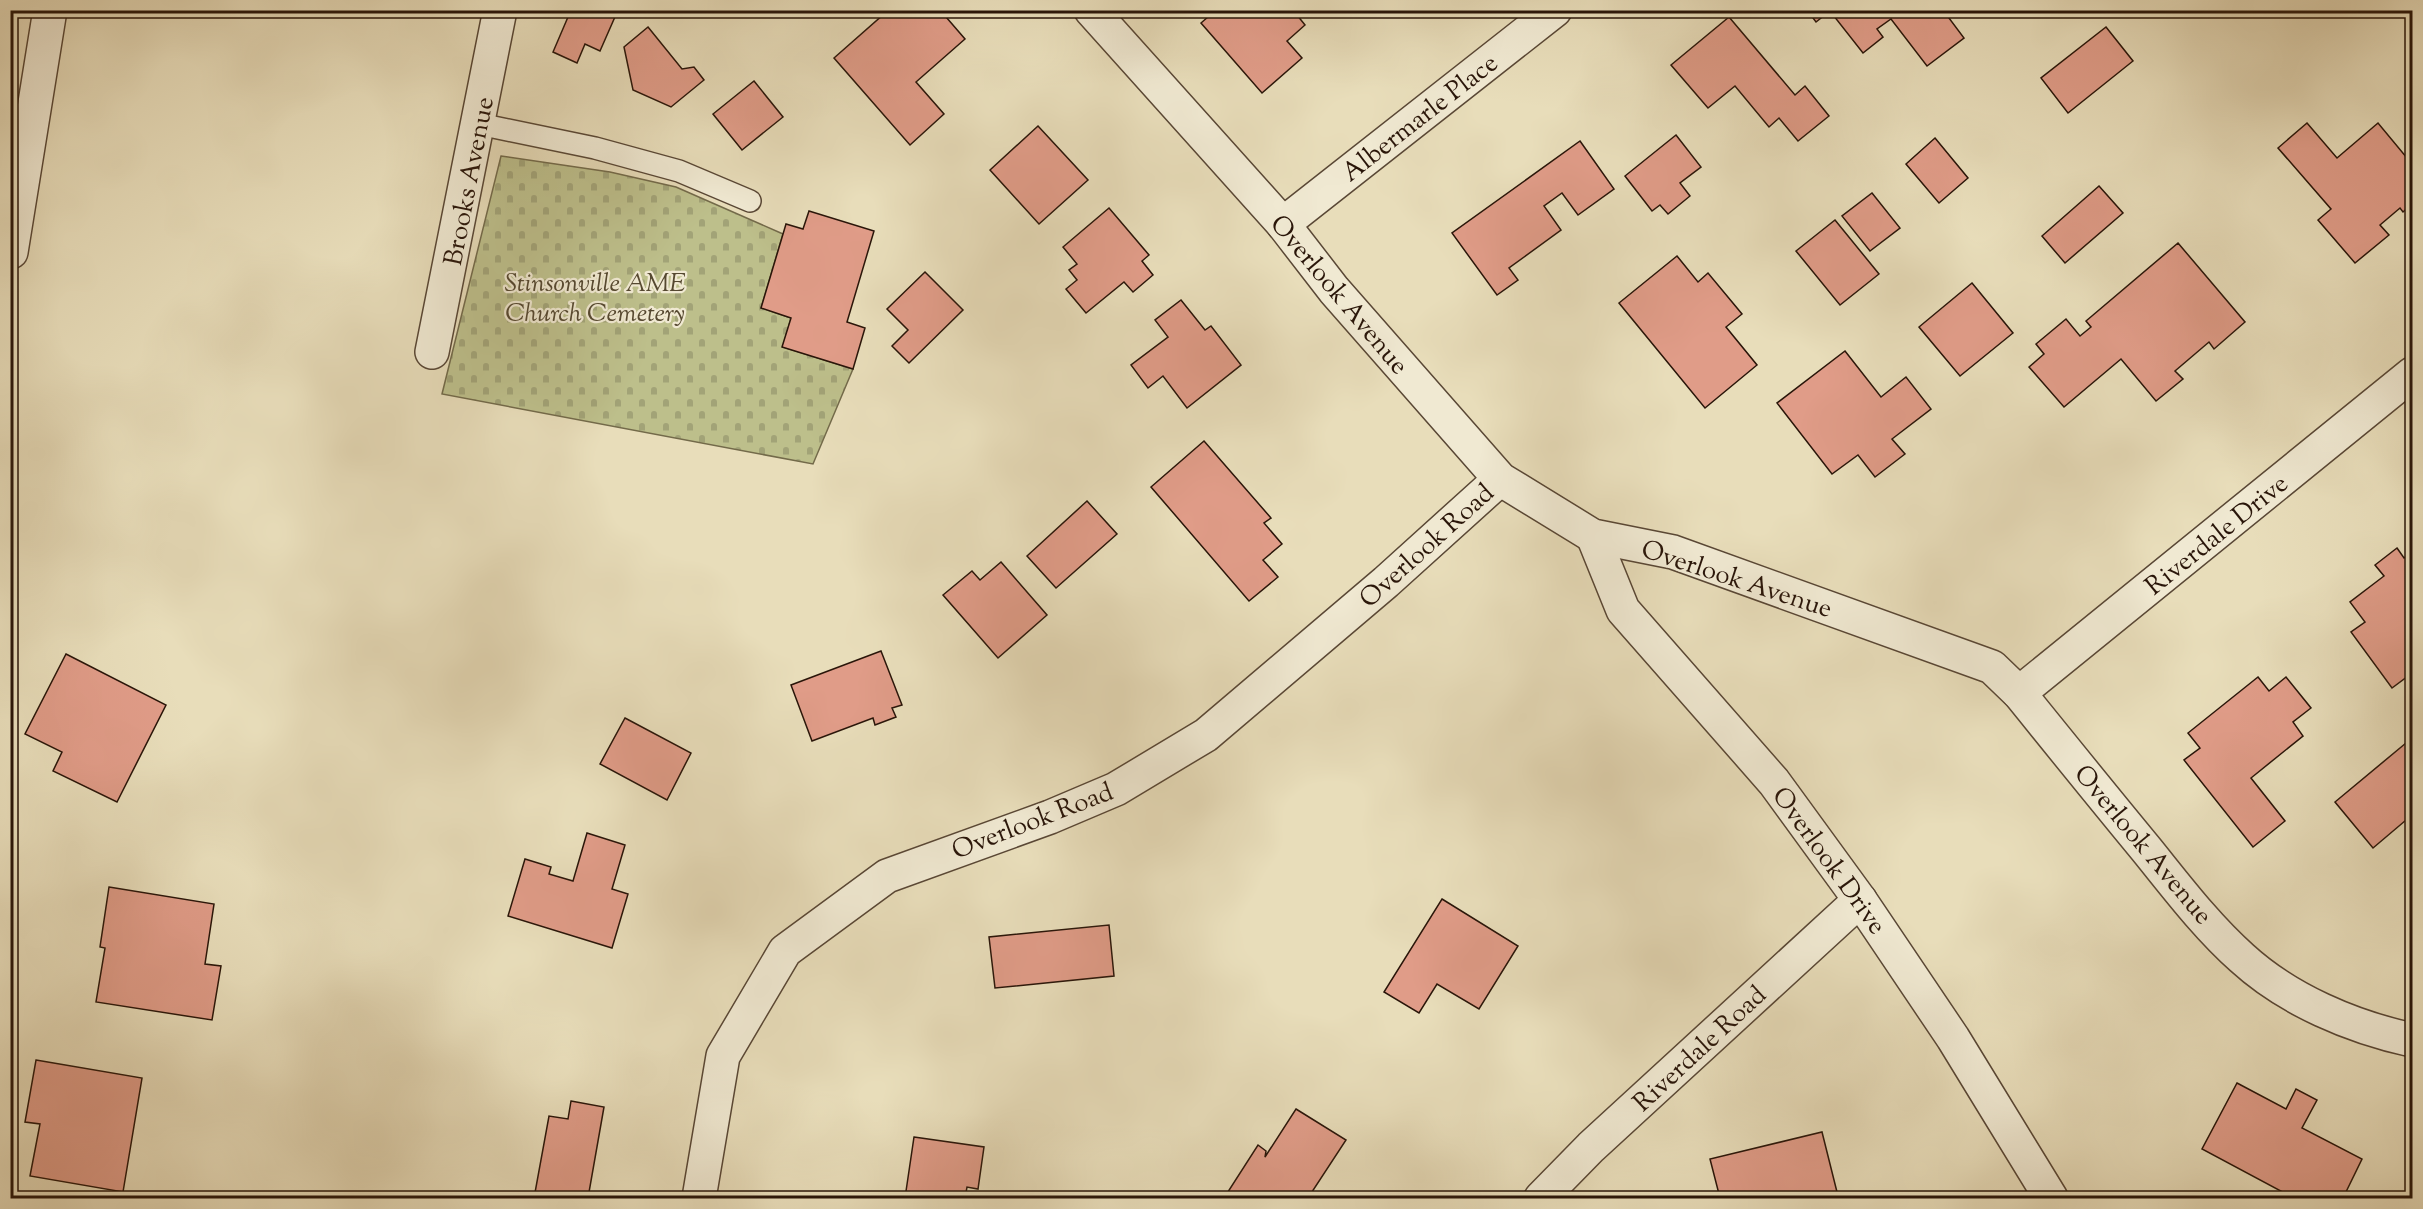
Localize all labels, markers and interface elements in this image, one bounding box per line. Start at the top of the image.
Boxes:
street label: Albermarle Place [1335,46,1507,192]
street label: Brooks Avenue [436,94,505,269]
street label: Overlook Avenue [1260,208,1416,384]
park label: Stinsonville AME Church Cemetery [505,266,686,333]
street label: Riverdale Drive [2138,467,2297,605]
street label: Overlook Road [1352,476,1504,618]
street label: Overlook Avenue [1636,532,1836,629]
street label: Overlook Avenue [2064,758,2220,934]
street label: Overlook Road [947,774,1119,870]
street label: Overlook Drive [1762,780,1894,943]
street label: Riverdale Road [1626,978,1776,1121]

